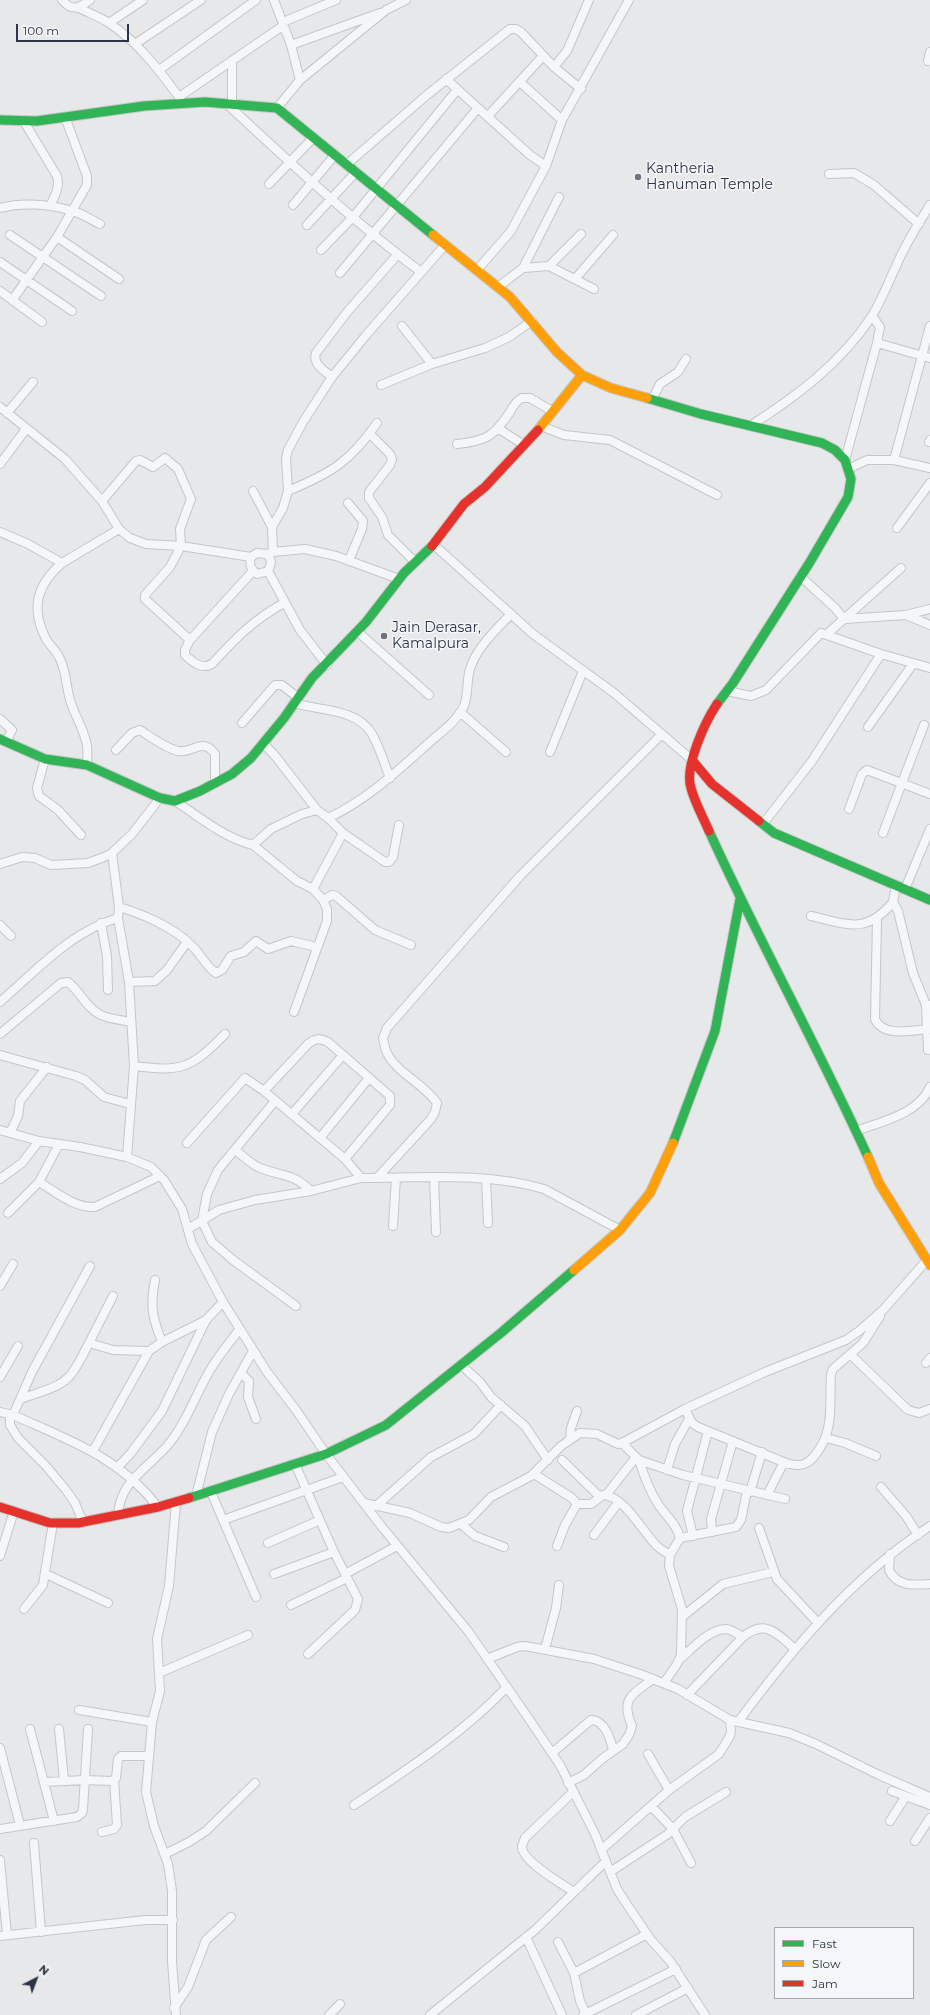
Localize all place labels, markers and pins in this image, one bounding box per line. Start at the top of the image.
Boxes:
place label: Kantheria Hanuman Temple [646,161,773,194]
marker: Kantheria Hanuman Temple [633,172,643,182]
place label: Jain Derasar, Kamalpura [392,620,481,652]
marker: Jain Derasar, Kamalpura [379,631,389,641]

